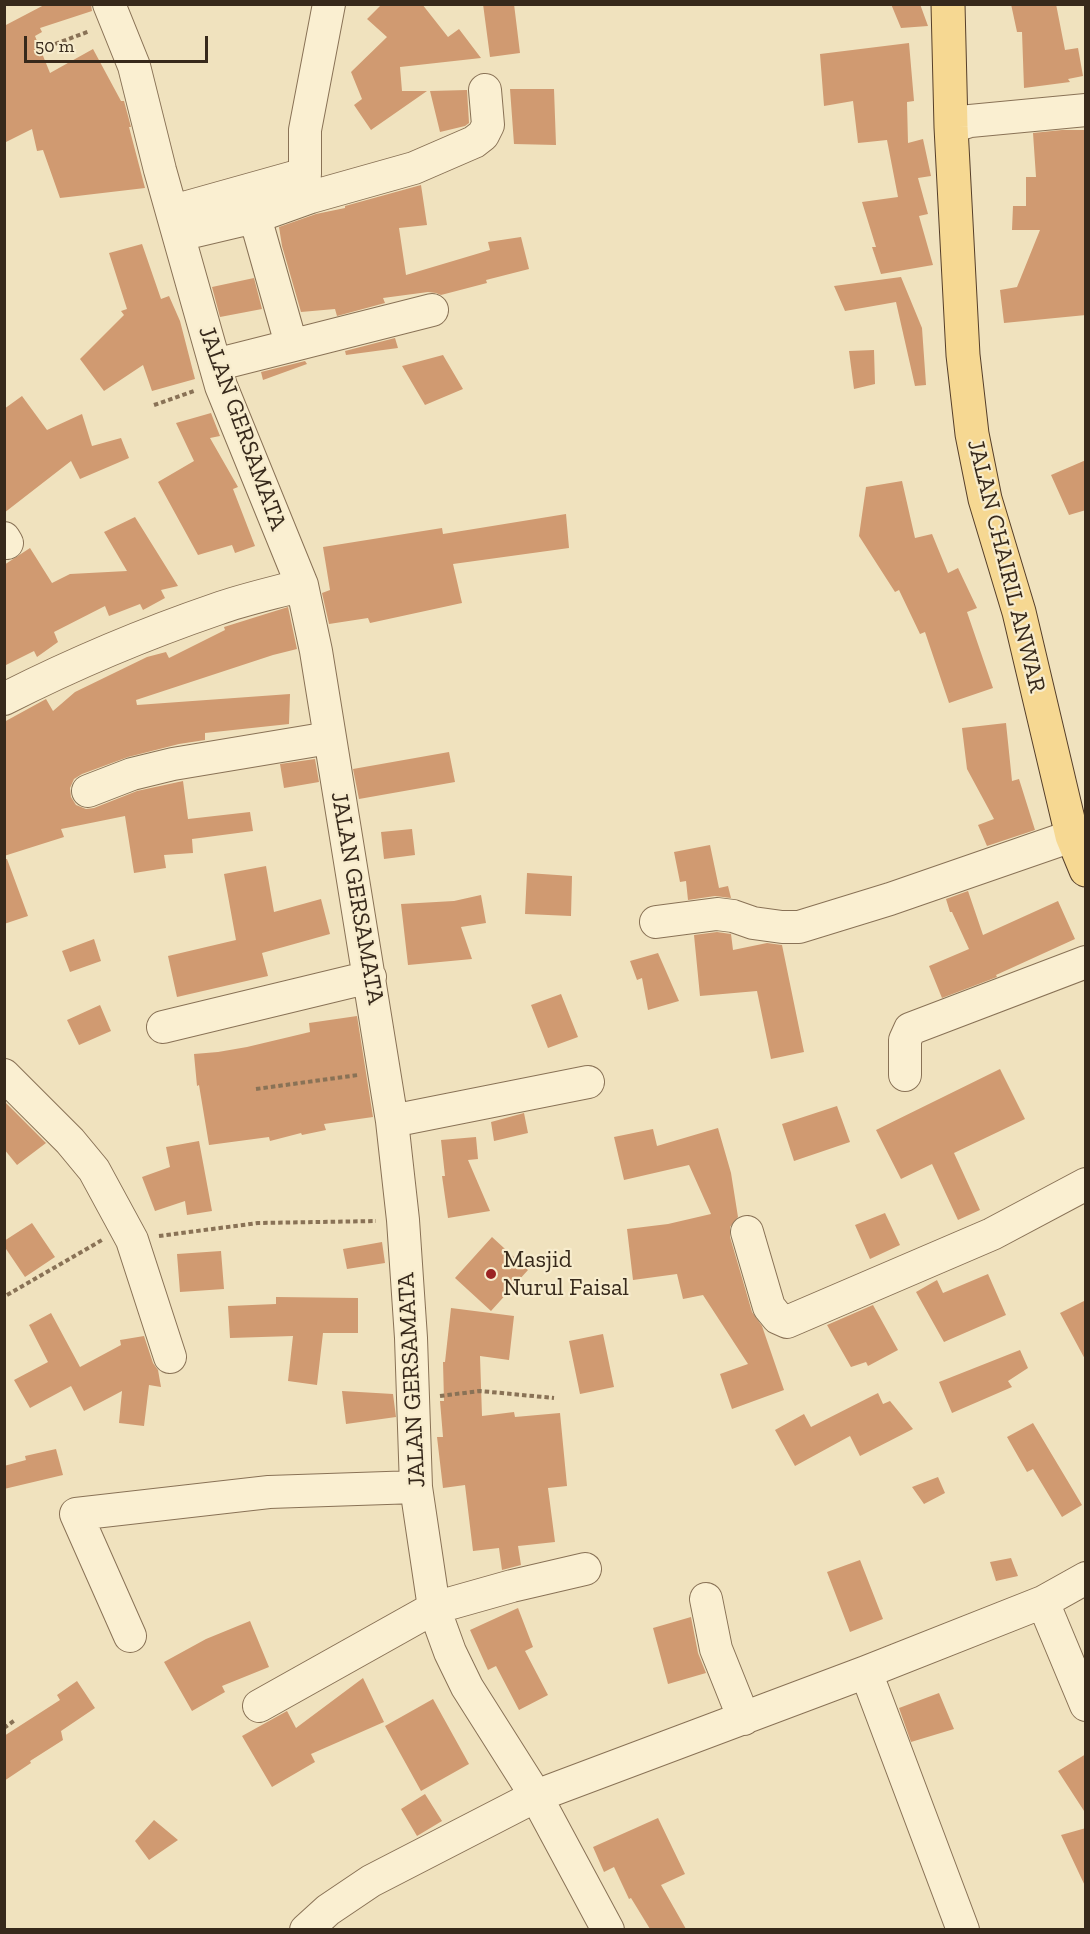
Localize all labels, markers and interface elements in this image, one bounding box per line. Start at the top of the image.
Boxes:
scale bar [27,24,212,62]
text: 50 m [35,35,74,57]
street label: JALAN GERSAMATA [192,322,292,534]
street label: JALAN CHAIRIL ANWAR [961,436,1051,696]
street label: JALAN GERSAMATA [324,789,390,1007]
place label: Masjid Nurul Faisal [503,1246,629,1302]
marker: Masjid Nurul Faisal [484,1267,498,1281]
street label: JALAN GERSAMATA [392,1272,432,1488]

